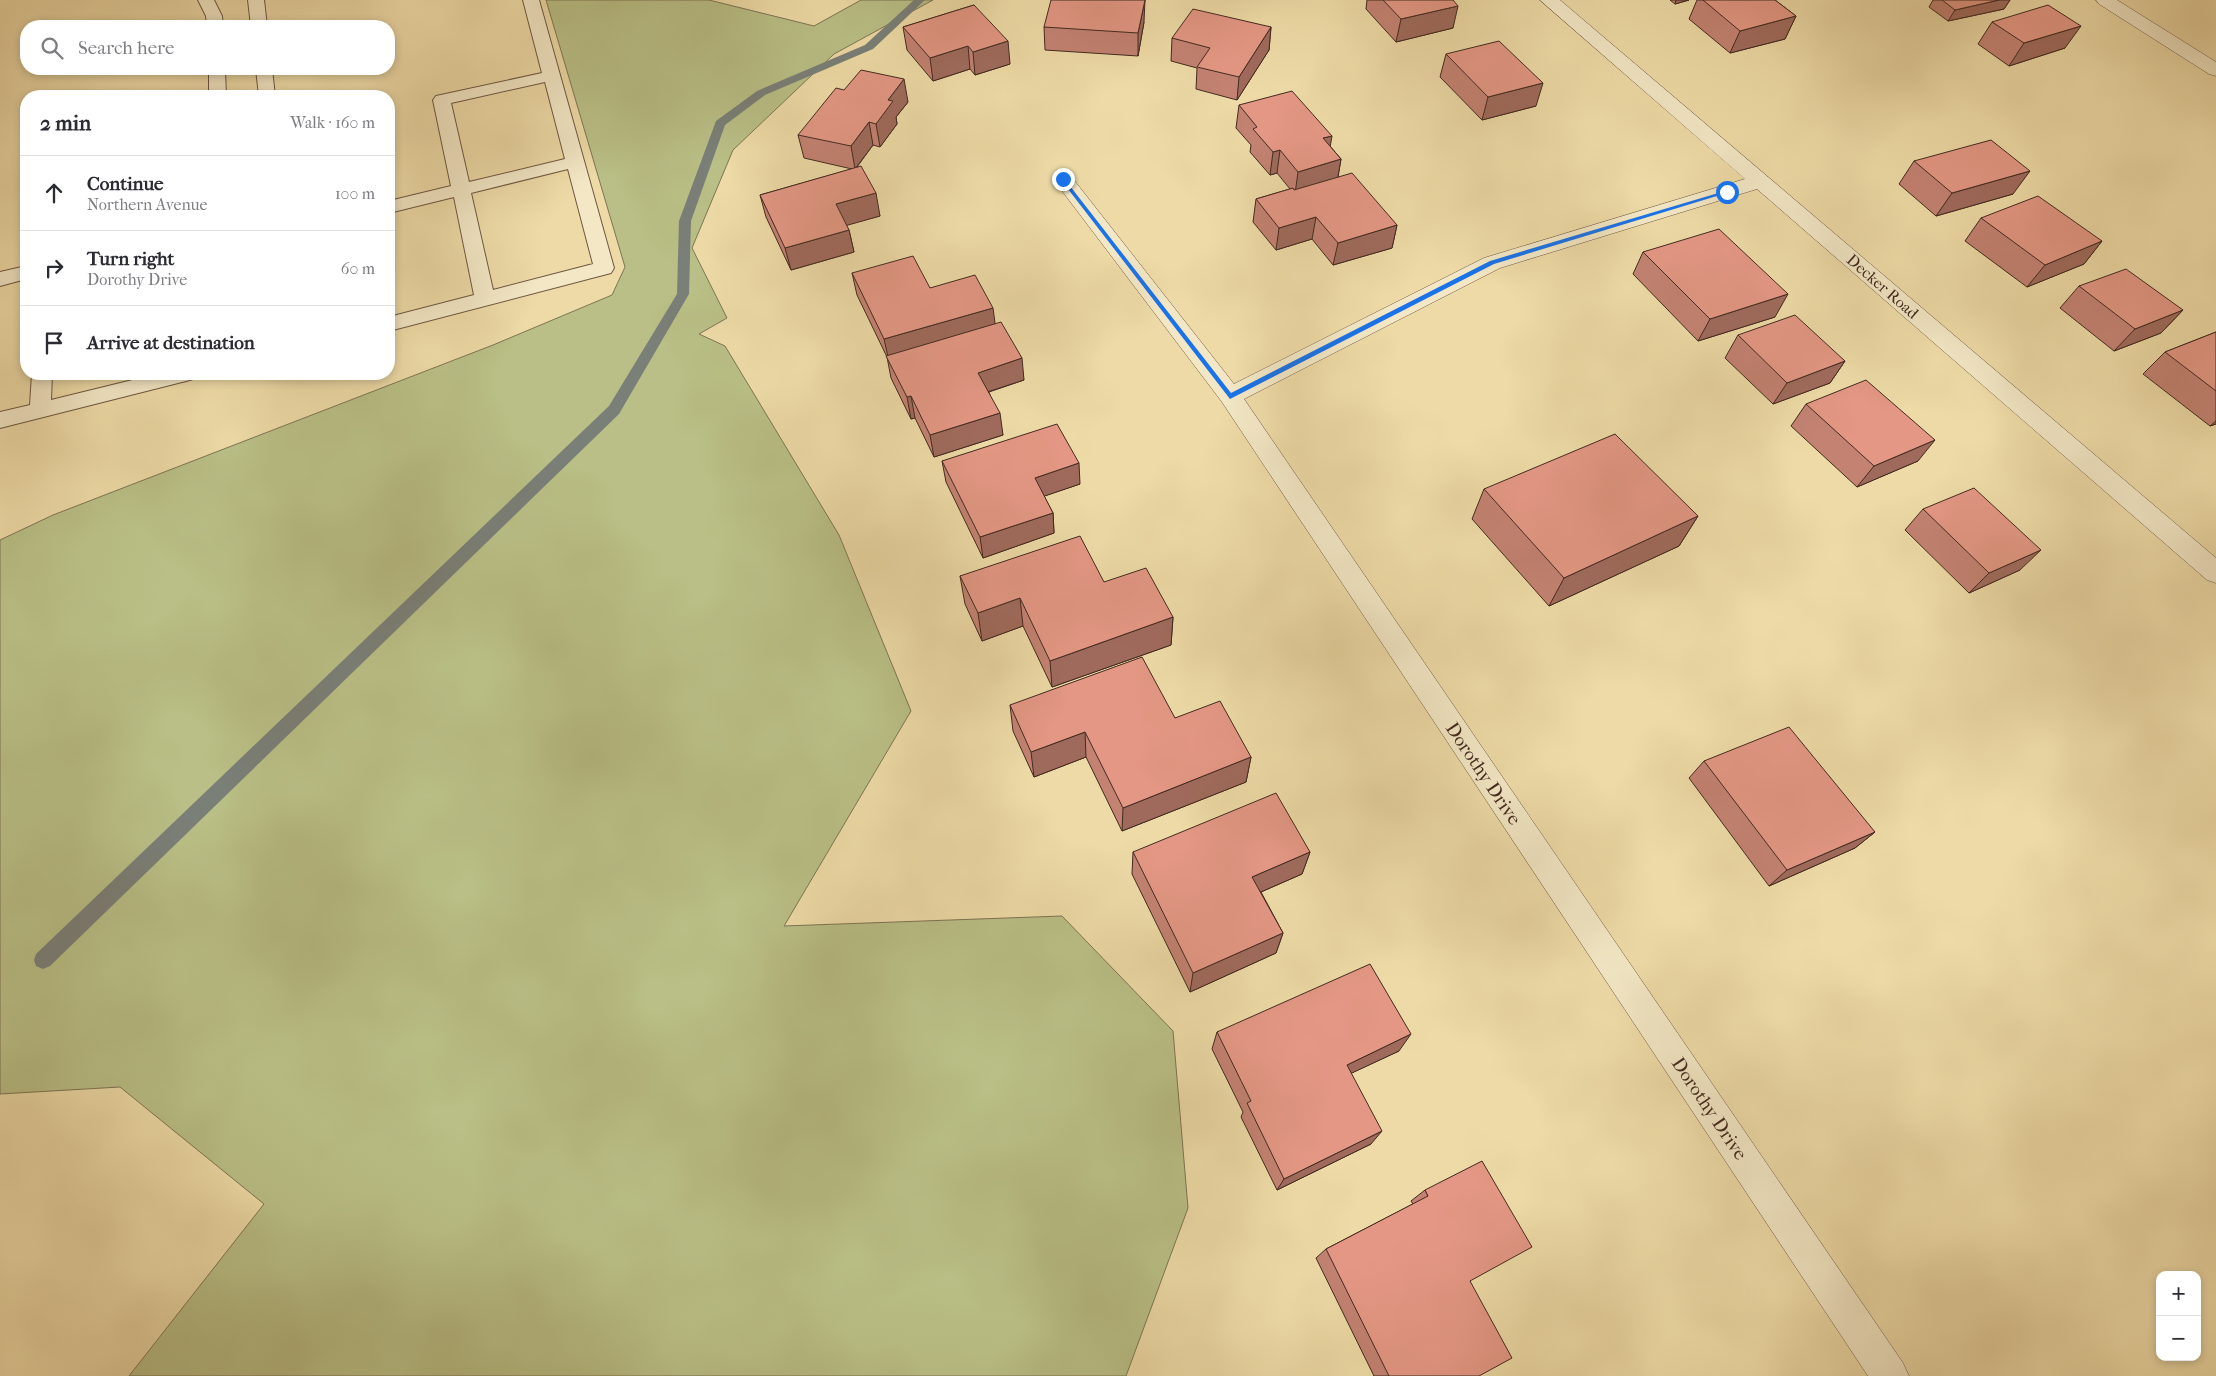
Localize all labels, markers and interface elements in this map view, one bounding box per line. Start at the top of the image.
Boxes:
search box [20,20,395,75]
icon: search [38,34,66,62]
text: Search here [78,37,174,59]
text: 2 min [40,111,91,135]
text: Walk · 160 m [290,113,375,132]
route end [1052,168,1075,191]
text: Continue [87,173,163,195]
icon: ahead [40,179,68,207]
route start [1716,181,1739,204]
text: 100 m [335,184,375,203]
text: Northern Avenue [87,195,207,214]
text: Turn right [87,248,174,270]
street label: Decker Road [1843,250,1923,323]
icon: right [40,254,68,282]
text: 60 m [341,259,375,278]
text: Dorothy Drive [87,270,187,289]
icon: arrive [40,329,68,357]
text: Arrive at destination [87,332,255,354]
street label: Dorothy Drive [1441,718,1526,829]
street label: Dorothy Drive [1667,1053,1752,1164]
map controls [2156,1271,2201,1361]
button: + [2156,1271,2201,1316]
button: − [2156,1316,2201,1361]

